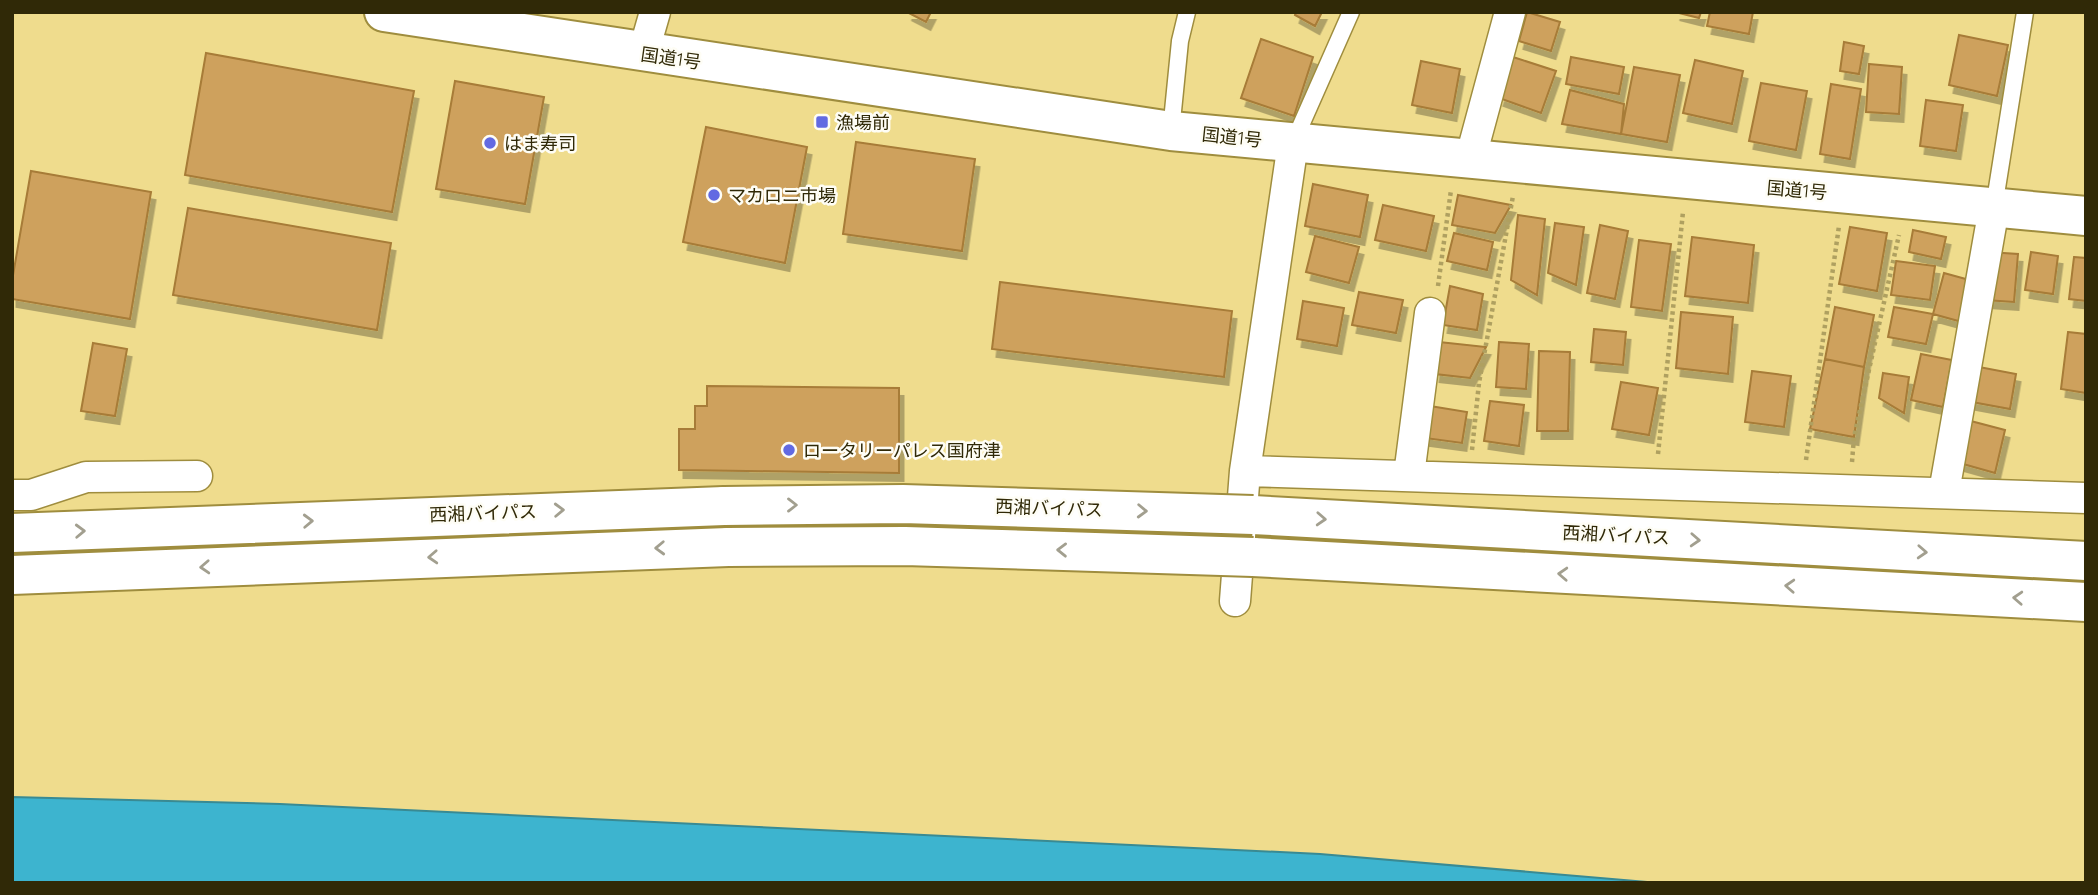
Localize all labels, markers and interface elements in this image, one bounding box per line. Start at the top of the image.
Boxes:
street label: 国道1号 [639,42,703,74]
place label: 漁場前 [836,111,890,134]
marker: 漁場前 [814,114,830,130]
street label: 国道1号 [1201,122,1263,152]
place label: はま寿司 [504,132,576,155]
marker: はま寿司 [482,135,498,151]
street label: 国道1号 [1766,176,1828,204]
place label: マカロニ市場 [728,184,836,207]
marker: マカロニ市場 [706,187,722,203]
place label: ロータリーパレス国府津 [803,439,1001,462]
marker: ロータリーパレス国府津 [781,442,797,458]
street label: 西湘バイパス [995,495,1103,521]
one-way arrow [787,497,798,513]
street label: 西湘バイパス [429,500,537,526]
one-way arrow [555,502,565,518]
one-way arrow [1137,504,1148,519]
one-way arrow [1316,511,1327,526]
one-way arrow [302,513,313,528]
street label: 西湘バイパス [1562,521,1670,549]
one-way arrow [75,523,86,538]
one-way arrow [1690,532,1701,547]
one-way arrow [654,541,665,556]
one-way arrow [1057,542,1067,558]
one-way arrow [1917,545,1928,560]
one-way arrow [427,549,438,564]
one-way arrow [200,559,211,574]
one-way arrow [1557,567,1568,582]
one-way arrow [1785,579,1796,594]
one-way arrow [2012,591,2023,606]

